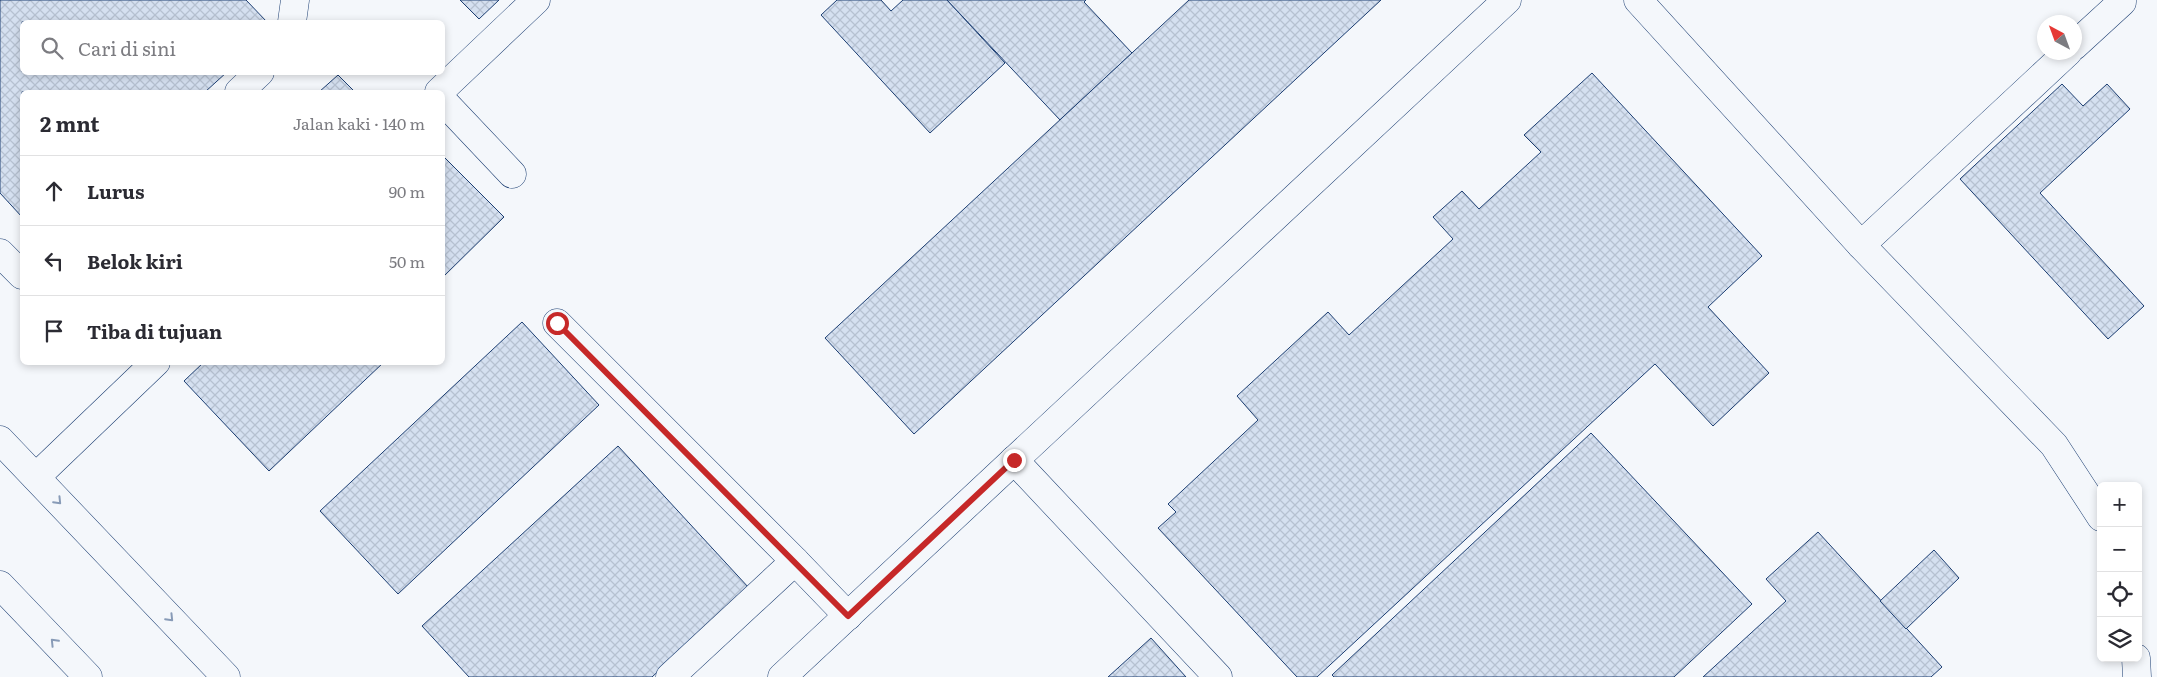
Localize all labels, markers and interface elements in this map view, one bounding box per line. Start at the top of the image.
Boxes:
north arrow [2037,15,2082,60]
search box [20,20,445,75]
icon: search [38,34,66,62]
text: Cari di sini [78,34,176,62]
text: 2 mnt [40,107,100,138]
text: Jalan kaki · 140 m [293,111,425,135]
icon: ahead [40,177,68,205]
text: Lurus [87,177,144,205]
text: 90 m [389,179,425,203]
icon: left [40,247,68,275]
text: Belok kiri [87,247,183,275]
text: 50 m [389,249,425,273]
route start [546,312,569,335]
icon: arrive [40,317,68,345]
text: Tiba di tujuan [87,317,222,345]
route end [1003,449,1026,472]
map controls [2097,482,2142,662]
button: + [2097,482,2142,527]
one-way arrow [52,495,61,504]
button: − [2097,527,2142,572]
button: locate [2097,572,2142,617]
one-way arrow [164,613,173,622]
button: layers [2097,617,2142,662]
one-way arrow [51,639,60,648]

